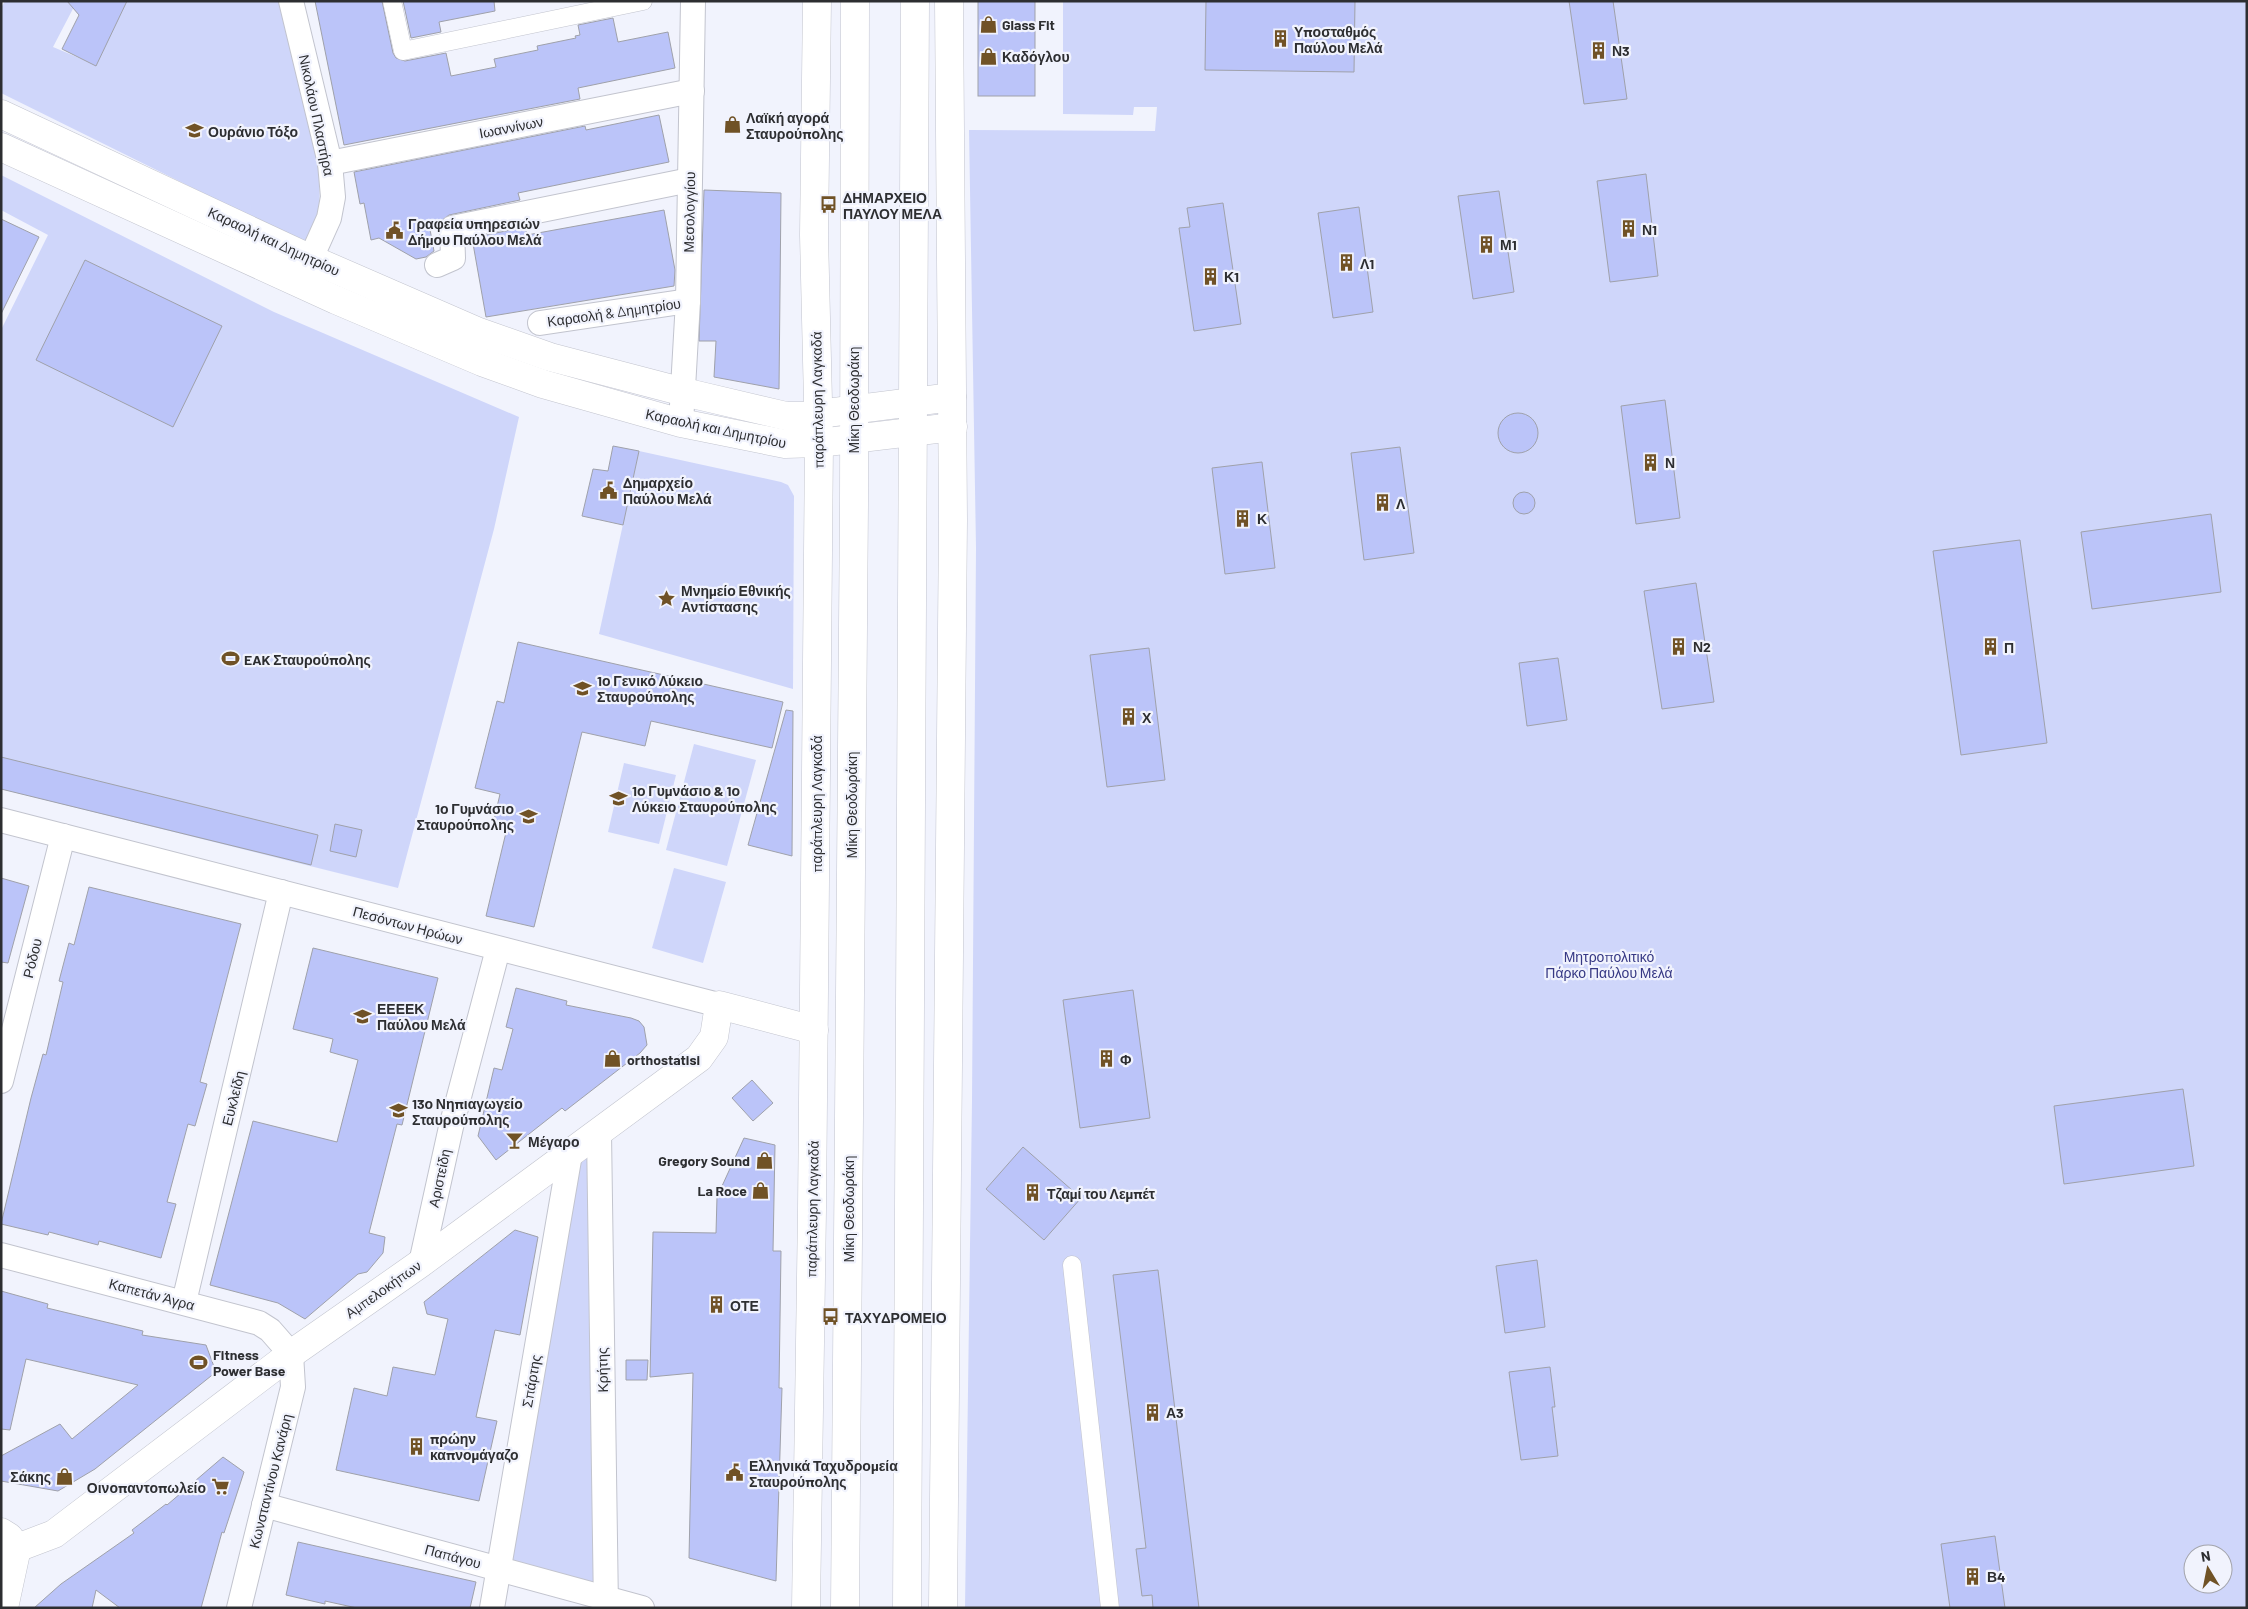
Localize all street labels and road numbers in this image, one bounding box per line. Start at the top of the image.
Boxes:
street label: Νικολάου Πλαστήρα [296,53,338,177]
street label: Ιωαννίνων [477,112,545,142]
street label: Μεσολογγίου [680,171,698,253]
street label: Καραολή και Δημητρίου [205,203,343,279]
street label: Καραολή & Δημητρίου [546,294,682,330]
street label: παράπλευρη Λαγκαδά [807,331,827,469]
street label: Μίκη Θεοδωράκη [845,347,862,453]
street label: Καραολή και Δημητρίου [644,405,788,451]
street label: παράπλευρη Λαγκαδά [808,736,825,872]
street label: Μίκη Θεοδωράκη [843,752,860,858]
street label: Πεσόντων Ηρώων [351,902,465,948]
street label: Ρόδου [19,936,45,980]
street label: Ευκλείδη [218,1069,248,1127]
street label: παράπλευρη Λαγκαδά [802,1140,822,1278]
street label: Αριστείδη [424,1147,454,1209]
street label: Μίκη Θεοδωράκη [840,1156,857,1262]
street label: Αμπελοκήπων [342,1257,424,1321]
street label: Καπετάν Άγρα [107,1274,197,1314]
street label: Κρήτης [593,1347,611,1393]
street label: Σπάρτης [518,1353,544,1409]
street label: Κωνσταντίνου Κανάρη [245,1412,295,1550]
street label: Παπάγου [423,1540,483,1572]

